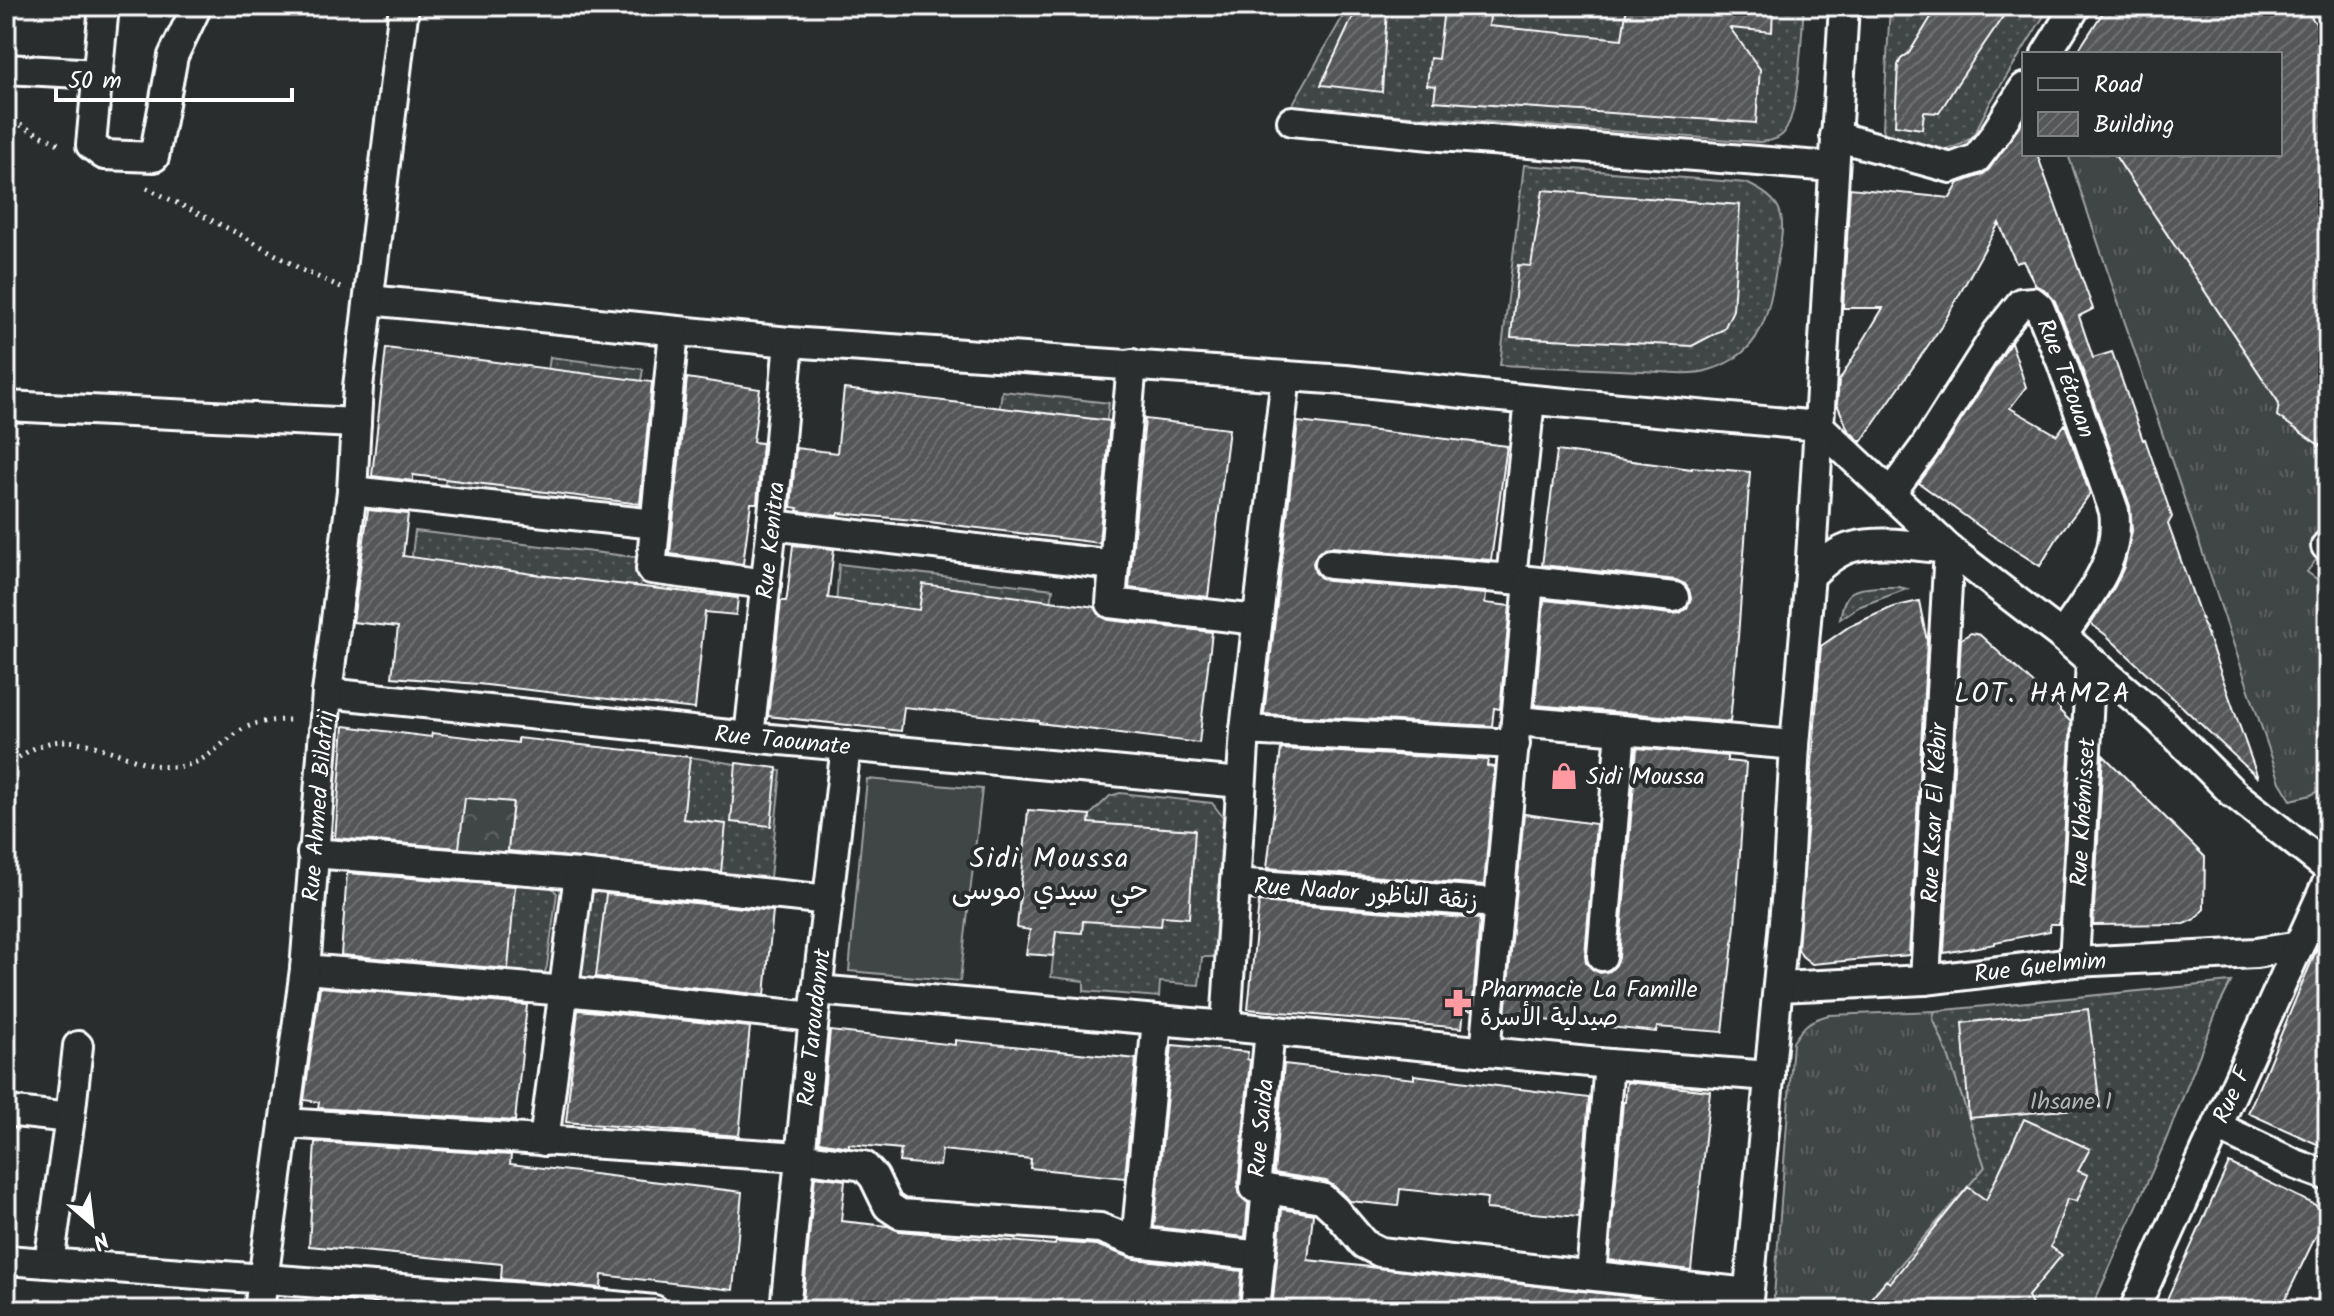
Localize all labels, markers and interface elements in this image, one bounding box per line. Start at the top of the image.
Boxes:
scale bar [56,52,292,102]
legend [2022,52,2282,156]
text: 50 m [68,62,122,101]
text: Road [2094,66,2143,105]
text: Building [2094,106,2174,145]
street label: Rue Tétouan [2025,313,2105,444]
street label: Rue Kenitra [746,480,797,601]
district label: LOT. HAMZA [1954,672,2132,717]
street label: Rue Ahmed Bilafrij [292,708,347,903]
street label: Rue Taounate [712,716,852,767]
street label: Rue Ksar El Kébir [1911,720,1960,904]
street label: Rue Khémisset [2060,736,2108,888]
place label: Sidi Moussa [1586,758,1705,797]
shop icon: Sidi Moussa [1549,761,1579,791]
district label: Sidi Moussa حي سيدي موسى [952,837,1148,914]
street label: Rue Nador زنقة الناظور [1253,867,1479,922]
street label: Rue Guelmim [1972,942,2107,995]
street label: Rue Taroudannt [787,946,843,1108]
place label: Pharmacie La Famille صيدلية الأسرة [1480,971,1698,1038]
pharmacy icon: Pharmacie La Famille صيدلية الأسرة [1443,988,1473,1018]
street label: Rue F [2203,1059,2263,1130]
street label: Rue Saida [1238,1077,1286,1179]
park label: Ihsane 1 [2030,1083,2112,1122]
north arrow [52,1184,132,1264]
text: N [86,1221,115,1258]

